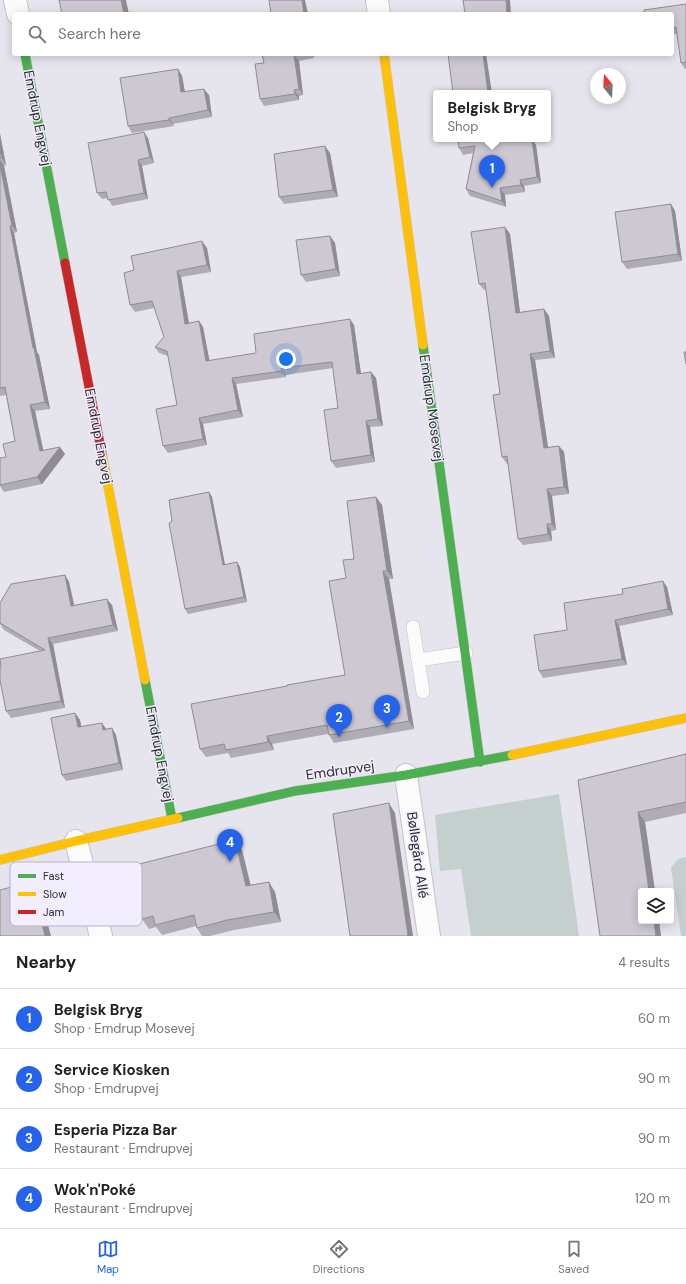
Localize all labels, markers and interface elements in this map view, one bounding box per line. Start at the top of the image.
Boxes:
search box [12,12,674,56]
icon: search [26,23,48,45]
text: Search here [58,24,141,44]
north arrow [590,68,626,104]
street label: Emdrup Engvej [20,69,56,167]
popup [433,90,551,142]
text: Belgisk Bryg [448,98,537,118]
text: Shop [448,118,478,135]
pin: 1 [479,155,505,188]
your location [276,349,296,369]
street label: Emdrup Mosevej [416,353,448,463]
street label: Emdrup Engvej [81,387,117,485]
pin: 3 [374,695,400,728]
pin: 2 [326,704,352,737]
street label: Emdrup Engvej [142,705,178,803]
street label: Emdrupvej [304,756,376,784]
street label: Bøllegård Allé [403,811,433,900]
pin: 4 [217,829,243,862]
legend [10,862,142,926]
text: Fast [43,869,64,883]
text: Slow [43,887,67,901]
map controls [638,888,674,924]
button: layers [638,888,674,924]
text: Jam [43,905,64,919]
text: Nearby [16,951,76,973]
text: 4 results [618,954,670,971]
text: Belgisk Bryg [54,1000,143,1020]
text: 1 [27,1010,31,1027]
text: 60 m [638,1010,670,1027]
text: Shop · Emdrup Mosevej [54,1020,195,1037]
text: Service Kiosken [54,1060,170,1080]
text: 2 [25,1070,33,1087]
text: 90 m [638,1070,670,1087]
text: Shop · Emdrupvej [54,1080,159,1097]
text: Esperia Pizza Bar [54,1120,177,1140]
text: 3 [25,1130,33,1147]
text: 90 m [638,1130,670,1147]
text: Restaurant · Emdrupvej [54,1140,193,1157]
text: Wok'n'Poké [54,1180,136,1200]
text: 4 [25,1190,33,1207]
text: 120 m [635,1190,670,1207]
text: Restaurant · Emdrupvej [54,1200,193,1217]
tab: Map [97,1238,119,1276]
tab: Directions [313,1238,365,1276]
tab: Saved [558,1238,589,1276]

